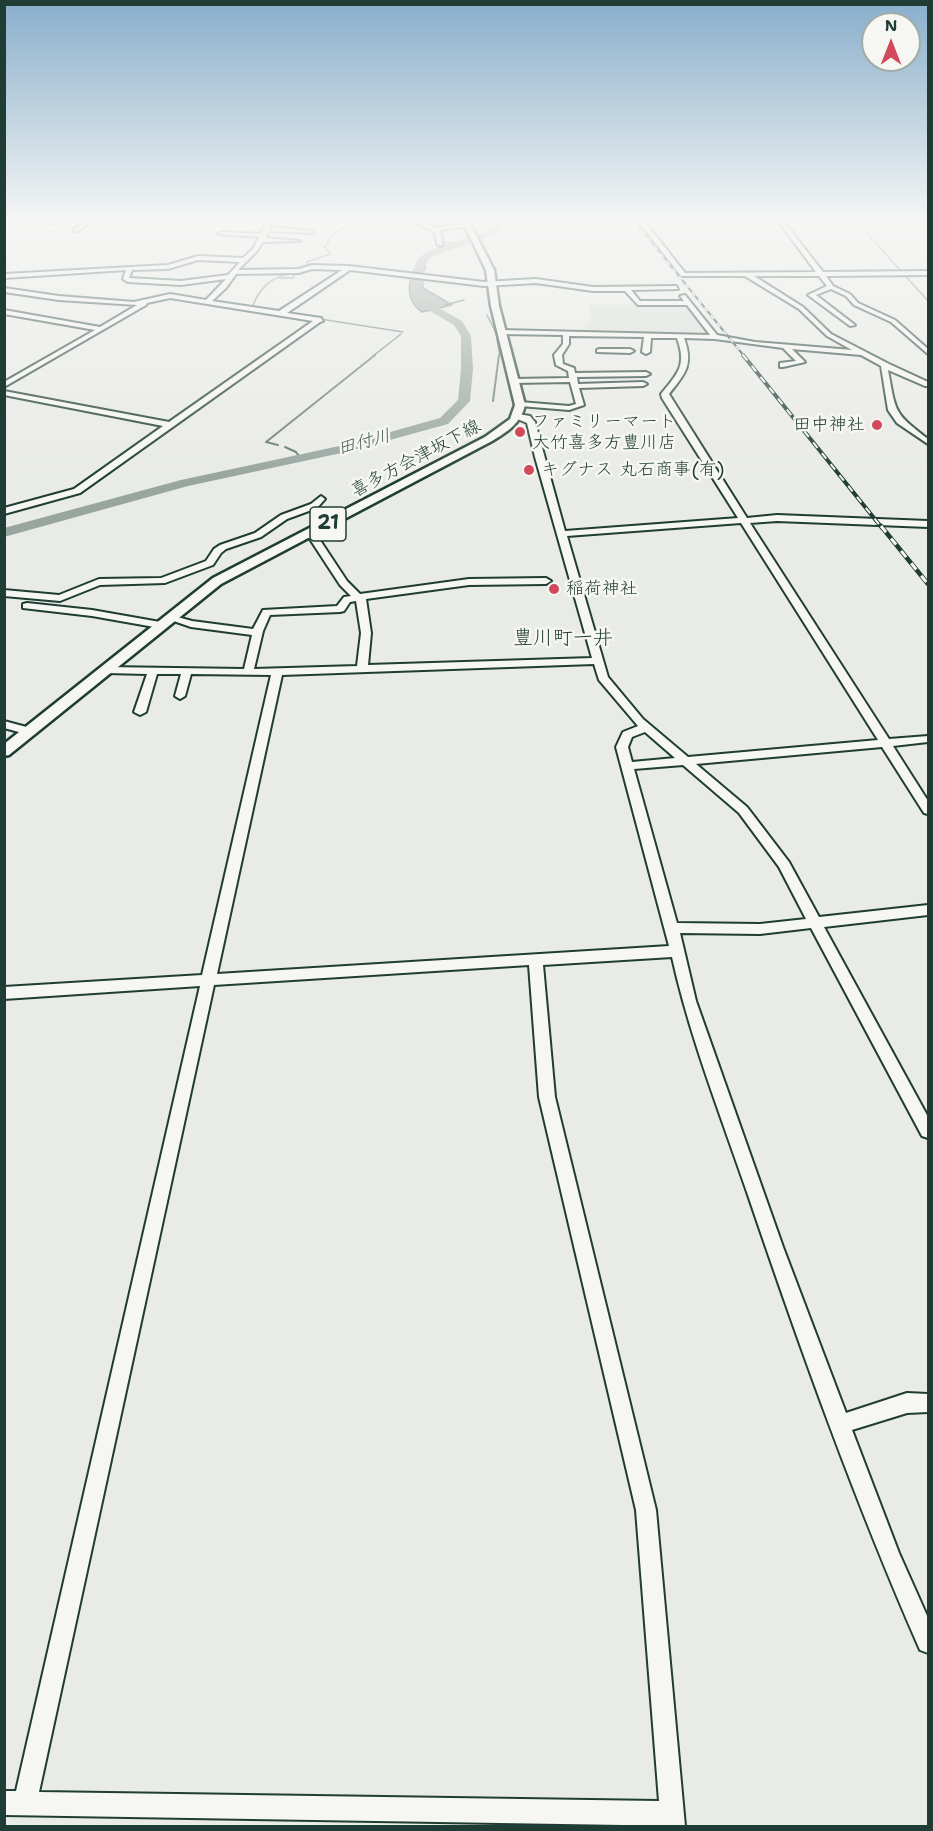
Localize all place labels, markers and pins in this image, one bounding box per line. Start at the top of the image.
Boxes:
place label: ファミリーマート 大竹喜多方豊川店 [532,411,676,454]
place label: 田中神社 [793,414,865,436]
marker: 田中神社 [870,418,884,432]
marker: ファミリーマート 大竹喜多方豊川店 [513,425,527,439]
place label: キグナス 丸石商事(有) [541,459,724,481]
marker: キグナス 丸石商事(有) [522,463,536,477]
place label: 稲荷神社 [566,578,638,600]
marker: 稲荷神社 [547,582,561,596]

